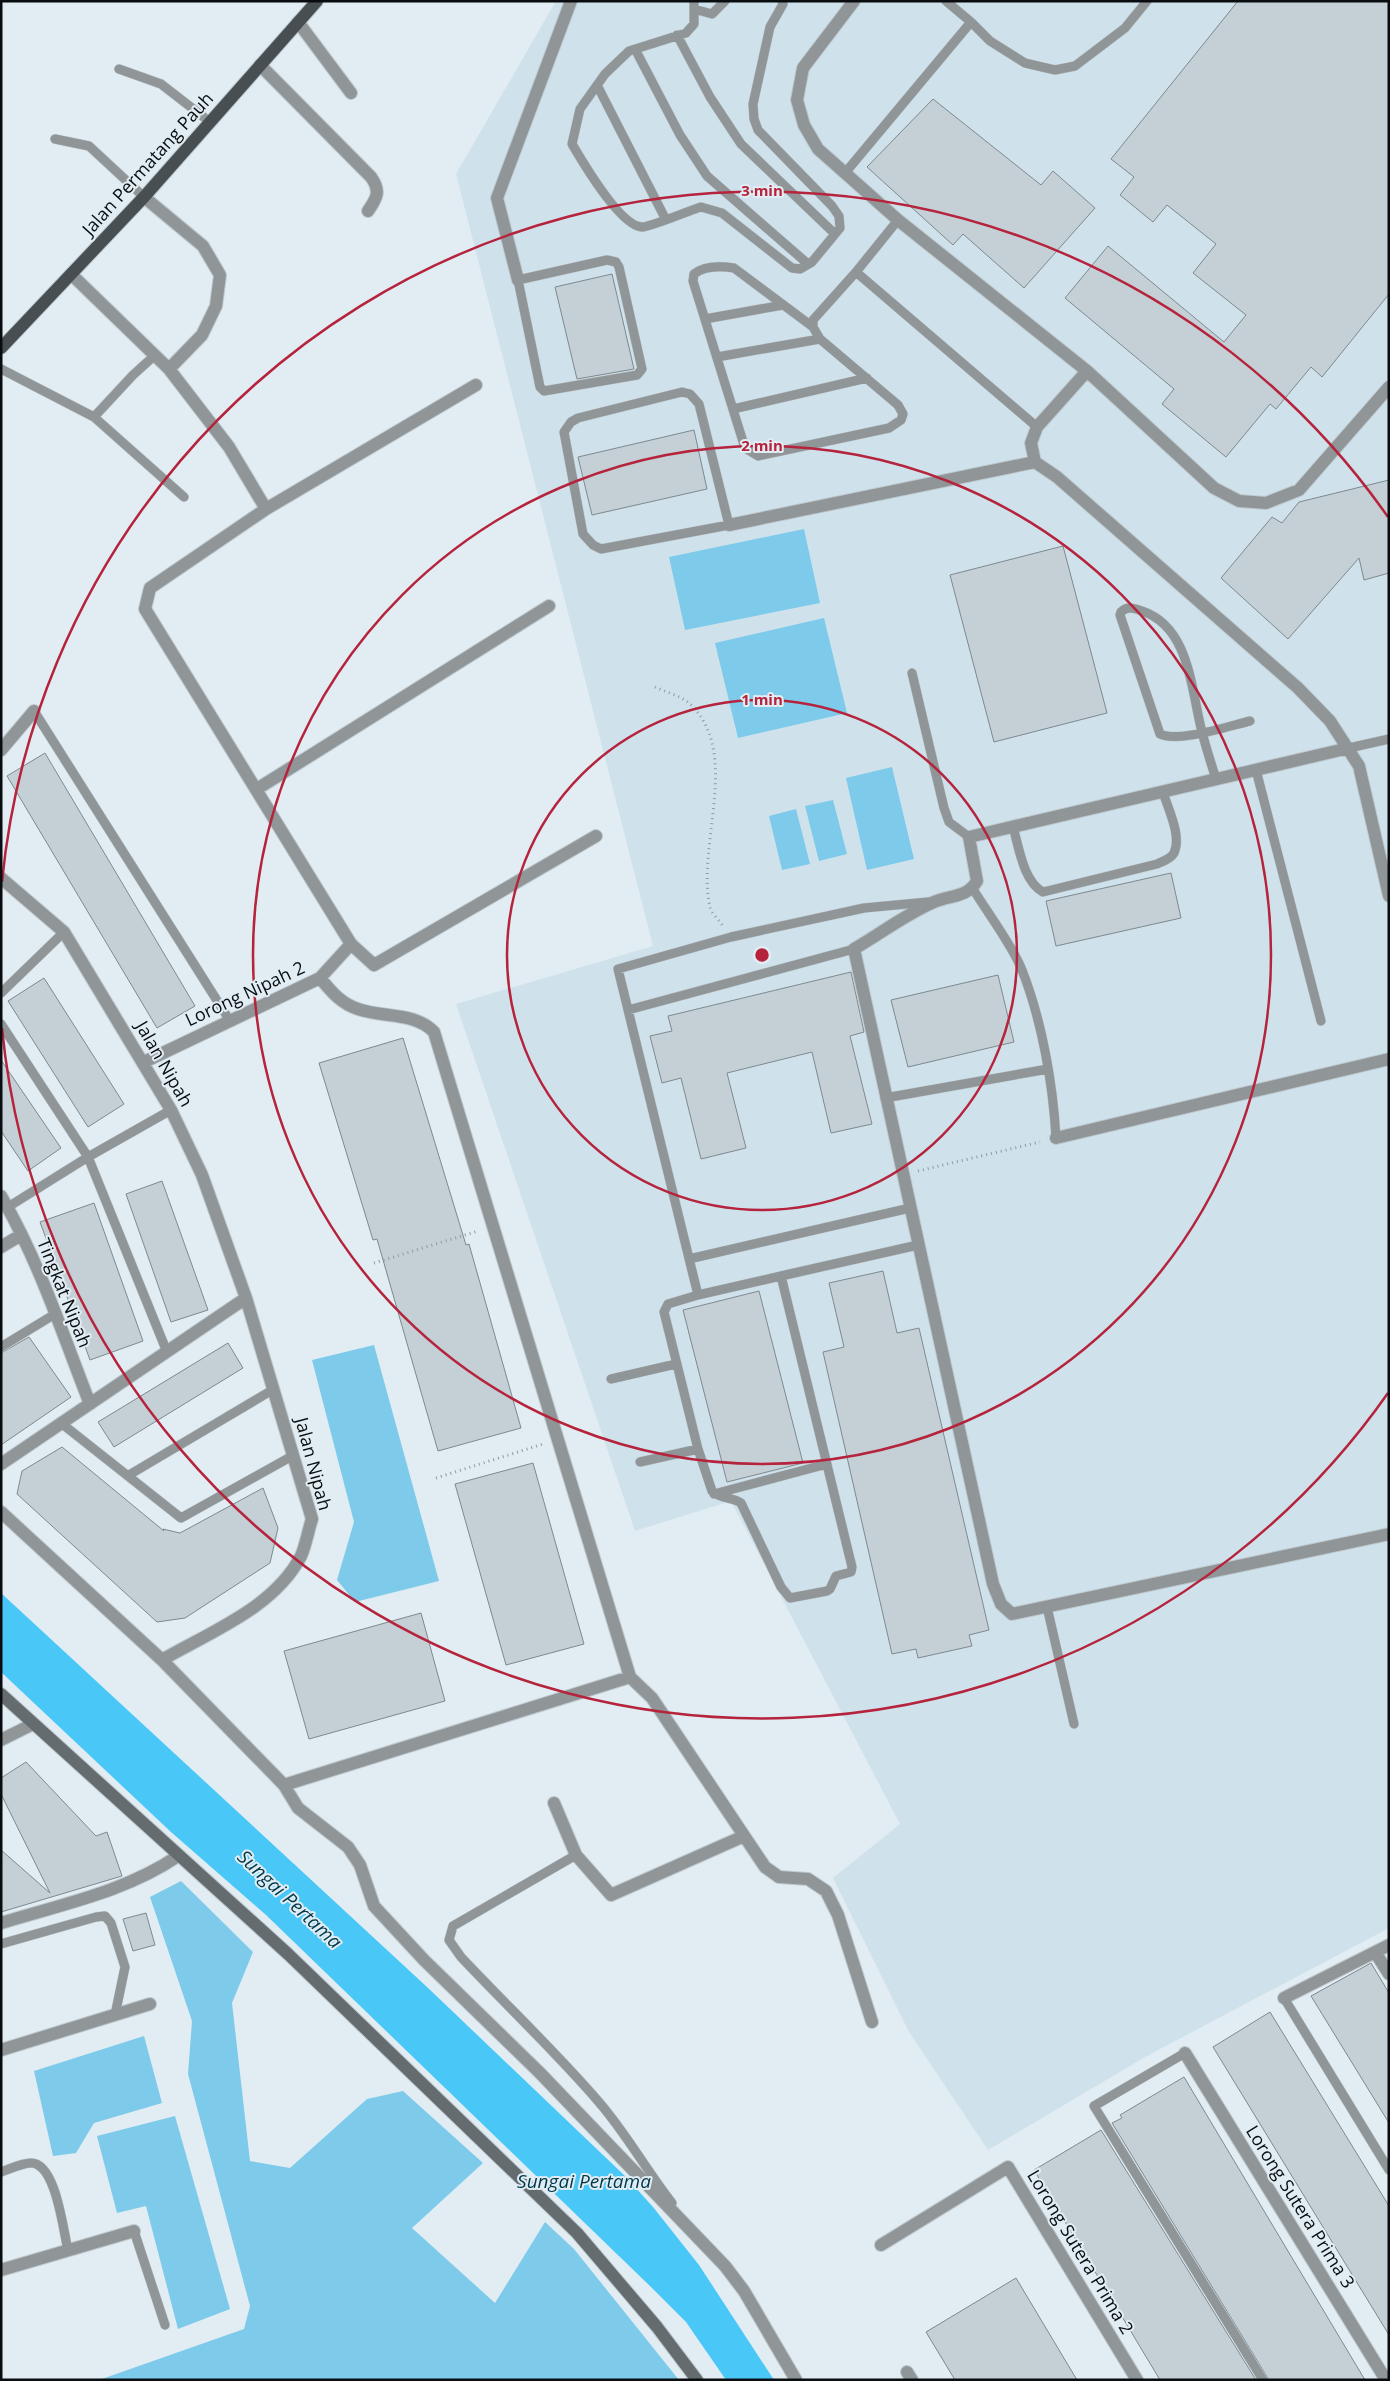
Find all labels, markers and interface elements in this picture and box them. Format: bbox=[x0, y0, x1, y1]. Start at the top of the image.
street label: Jalan Permatang Pauh bbox=[75, 87, 218, 242]
text: 3 min bbox=[741, 180, 783, 200]
text: 2 min bbox=[741, 435, 783, 455]
text: 1 min bbox=[741, 689, 783, 709]
centre of rings bbox=[753, 946, 771, 964]
street label: Lorong Nipah 2 bbox=[181, 955, 308, 1031]
street label: Jalan Nipah bbox=[130, 1015, 199, 1111]
street label: Tingkat Nipah bbox=[32, 1234, 98, 1351]
street label: Jalan Nipah bbox=[290, 1413, 338, 1513]
water label: Sungai Pertama bbox=[232, 1844, 348, 1954]
street label: Lorong Sutera Prima 3 bbox=[1241, 2121, 1361, 2292]
street label: Lorong Sutera Prima 2 bbox=[1022, 2165, 1139, 2338]
water label: Sungai Pertama bbox=[517, 2168, 651, 2194]

